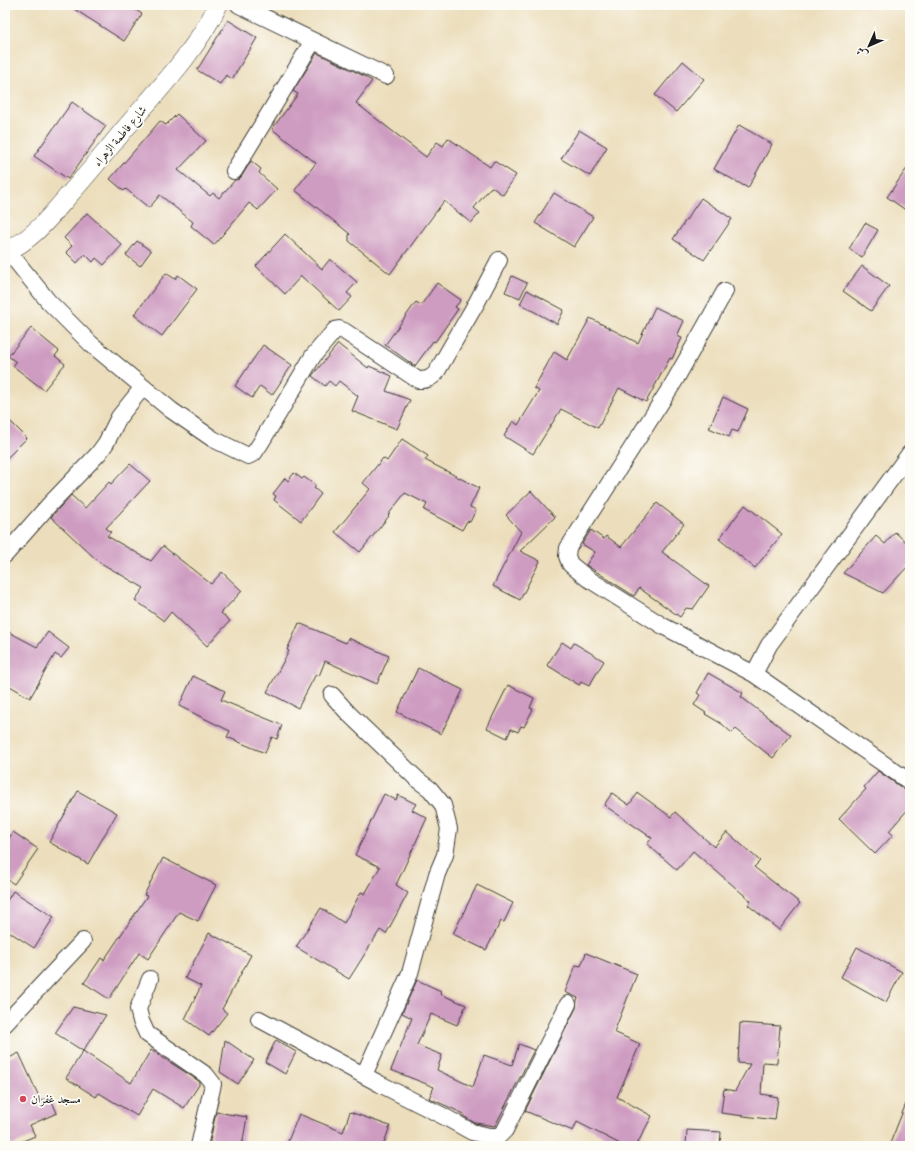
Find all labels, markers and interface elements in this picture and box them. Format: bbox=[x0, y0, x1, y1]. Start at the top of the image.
north arrow bbox=[849, 26, 889, 66]
text: ش bbox=[854, 44, 871, 61]
street label: شارع فاطمة الزهراء bbox=[91, 103, 153, 172]
place label: مسجد غفران bbox=[31, 1092, 81, 1107]
marker: مسجد غفران bbox=[18, 1094, 28, 1104]

